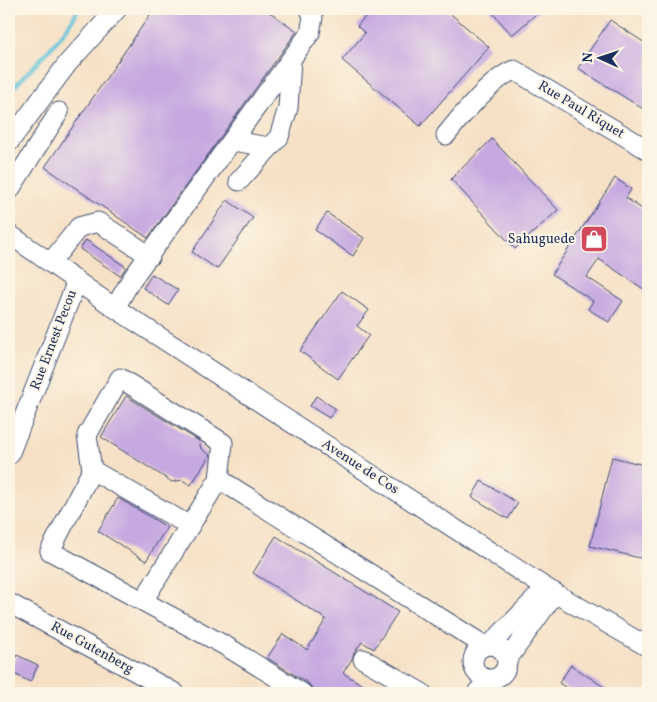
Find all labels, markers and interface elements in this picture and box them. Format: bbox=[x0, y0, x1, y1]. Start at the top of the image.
north arrow bbox=[574, 32, 624, 82]
text: N bbox=[579, 52, 598, 63]
street label: Rue Paul Riquet bbox=[534, 77, 628, 143]
shop icon: Sahuguede bbox=[579, 224, 609, 254]
place label: Sahuguede bbox=[508, 230, 575, 249]
street label: Rue Ernest Pecou bbox=[26, 287, 82, 393]
street label: Avenue de Cos bbox=[318, 435, 402, 499]
street label: Rue Gutenberg bbox=[47, 617, 137, 679]

